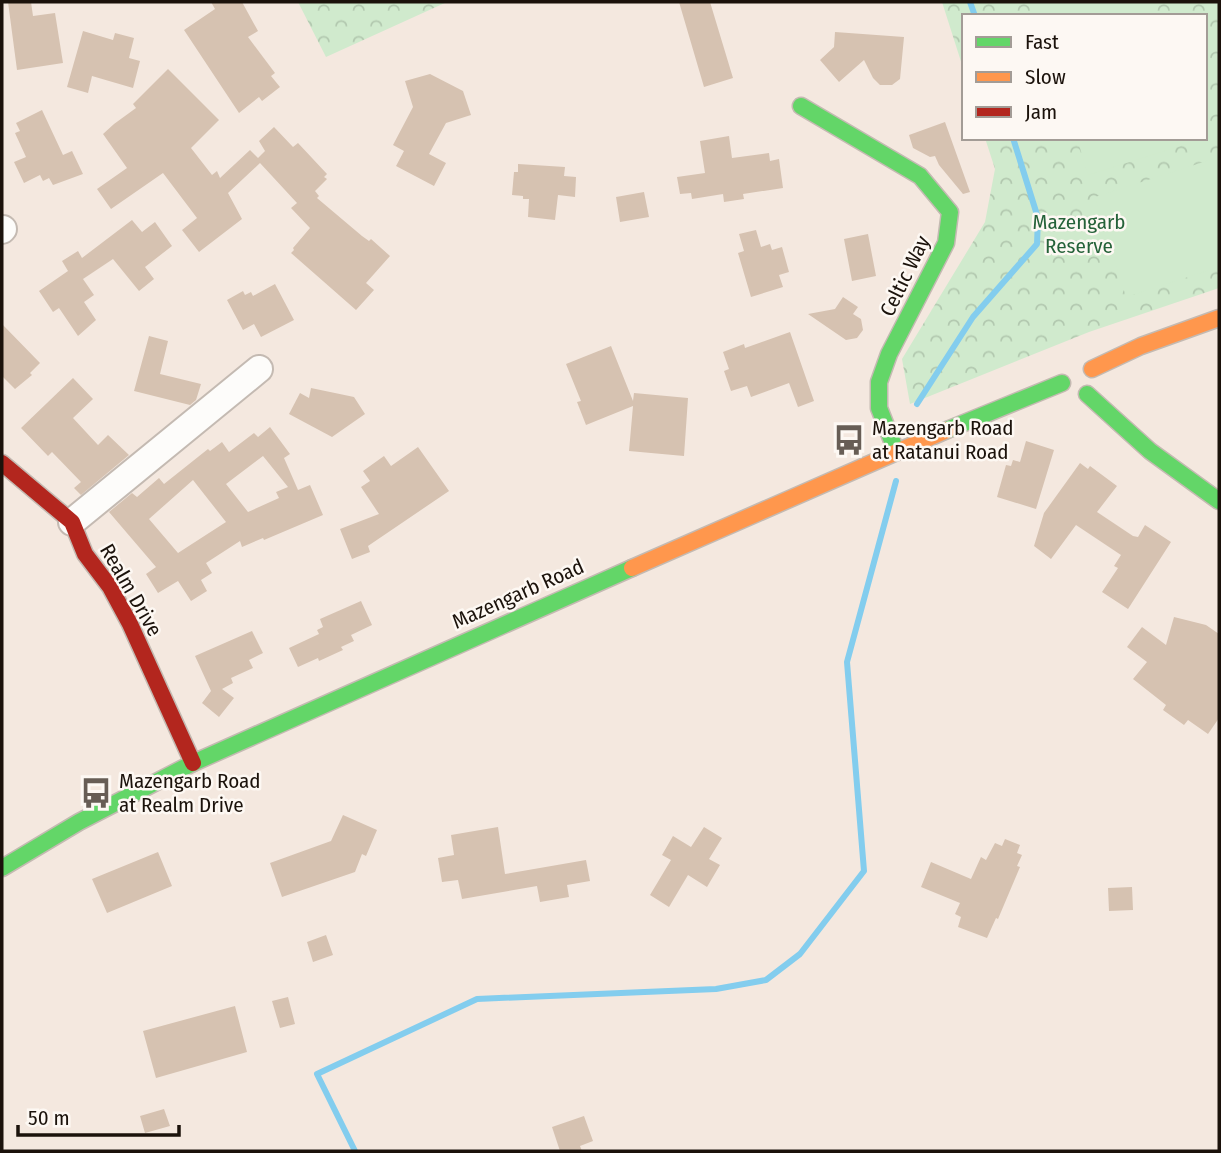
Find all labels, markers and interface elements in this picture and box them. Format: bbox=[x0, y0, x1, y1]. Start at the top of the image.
legend bbox=[962, 14, 1207, 140]
text: Fast bbox=[1025, 29, 1059, 55]
text: Slow bbox=[1025, 64, 1066, 90]
text: Jam bbox=[1025, 99, 1057, 125]
park label: Mazengarb Reserve bbox=[1032, 209, 1126, 259]
street label: Celtic Way bbox=[874, 231, 936, 321]
place label: Mazengarb Road at Ratanui Road bbox=[872, 415, 1014, 465]
bus stop icon: Mazengarb Road at Ratanui Road bbox=[832, 423, 866, 457]
street label: Realm Drive bbox=[94, 539, 168, 641]
street label: Mazengarb Road bbox=[448, 553, 588, 635]
place label: Mazengarb Road at Realm Drive bbox=[119, 768, 261, 818]
bus stop icon: Mazengarb Road at Realm Drive bbox=[79, 776, 113, 810]
scale bar bbox=[18, 1094, 178, 1138]
text: 50 m bbox=[28, 1105, 70, 1131]

